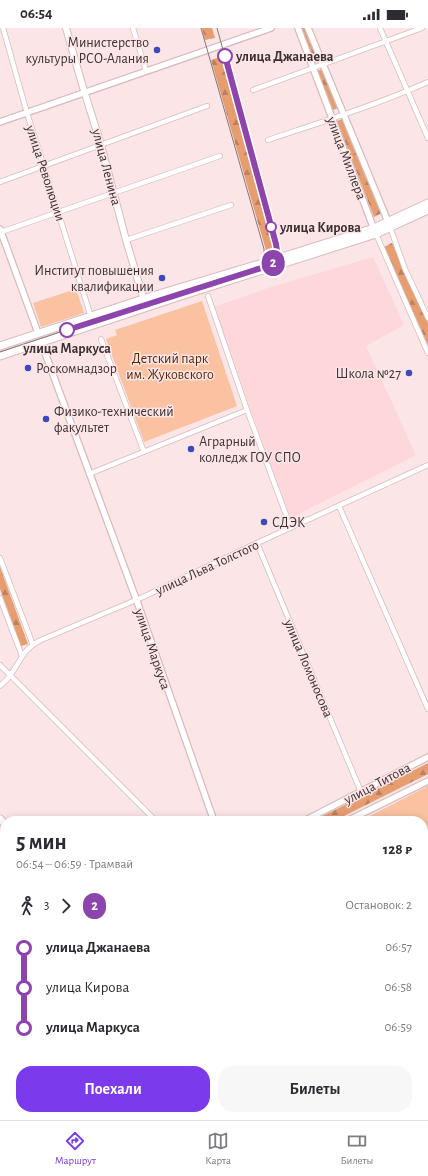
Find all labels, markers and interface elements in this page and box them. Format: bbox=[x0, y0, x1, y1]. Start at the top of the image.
text: 06:54 bbox=[20, 6, 53, 21]
place label: Министерство культуры РСО-Алания bbox=[26, 36, 149, 66]
marker: Министерство культуры РСО-Алания bbox=[152, 45, 162, 55]
marker: улица Джанаева bbox=[217, 48, 233, 64]
place label: улица Джанаева bbox=[235, 50, 334, 64]
street label: улица Миллера bbox=[324, 114, 368, 202]
street label: улица Революции bbox=[23, 123, 67, 223]
street label: улица Ленина bbox=[89, 127, 123, 208]
marker: улица Кирова bbox=[265, 221, 277, 233]
place label: улица Кирова bbox=[279, 221, 361, 235]
line badge: 2 bbox=[260, 250, 286, 276]
text: 2 bbox=[270, 256, 276, 270]
place label: Институт повышения квалификации bbox=[34, 264, 154, 294]
marker: Институт повышения квалификации bbox=[157, 273, 167, 283]
marker: улица Маркуса bbox=[59, 322, 75, 338]
place label: улица Маркуса bbox=[22, 342, 111, 356]
park label: Детский парк им. Жуковского bbox=[126, 352, 214, 382]
place label: Роскомнадзор bbox=[36, 362, 117, 376]
marker: Роскомнадзор bbox=[23, 363, 33, 373]
place label: Школа №27 bbox=[336, 367, 401, 381]
marker: Школа №27 bbox=[404, 368, 414, 378]
place label: Физико-технический факультет bbox=[54, 405, 174, 435]
marker: Физико-технический факультет bbox=[41, 414, 51, 424]
place label: Аграрный колледж ГОУ СПО bbox=[199, 435, 301, 465]
marker: Аграрный колледж ГОУ СПО bbox=[186, 444, 196, 454]
place label: СДЭК bbox=[272, 516, 305, 530]
marker: СДЭК bbox=[259, 517, 269, 527]
street label: улица Льва Толстого bbox=[153, 538, 261, 598]
street label: улица Маркуса bbox=[131, 606, 173, 692]
street label: улица Ломоносова bbox=[281, 616, 335, 720]
street label: улица Титова bbox=[341, 760, 414, 808]
text: 5 мин bbox=[16, 831, 67, 853]
text: 128 ₽ bbox=[383, 842, 412, 857]
text: 06:54 – 06:59 · Трамвай bbox=[16, 858, 133, 871]
icon: walk bbox=[16, 895, 38, 917]
icon: forward bbox=[55, 895, 77, 917]
text: 3 bbox=[44, 899, 49, 912]
text: 2 bbox=[91, 899, 98, 913]
text: Остановок: 2 bbox=[345, 899, 412, 912]
text: улица Джанаева bbox=[46, 940, 150, 955]
text: 06:57 bbox=[385, 941, 412, 954]
text: улица Кирова bbox=[46, 980, 129, 995]
text: 06:58 bbox=[384, 981, 412, 994]
text: улица Маркуса bbox=[46, 1020, 140, 1035]
text: 06:59 bbox=[385, 1021, 412, 1034]
button: Поехали bbox=[16, 1066, 210, 1112]
button: Билеты bbox=[218, 1066, 412, 1112]
tab: Маршрут bbox=[55, 1130, 96, 1167]
tab: Карта bbox=[205, 1130, 231, 1167]
tab: Билеты bbox=[340, 1130, 373, 1167]

